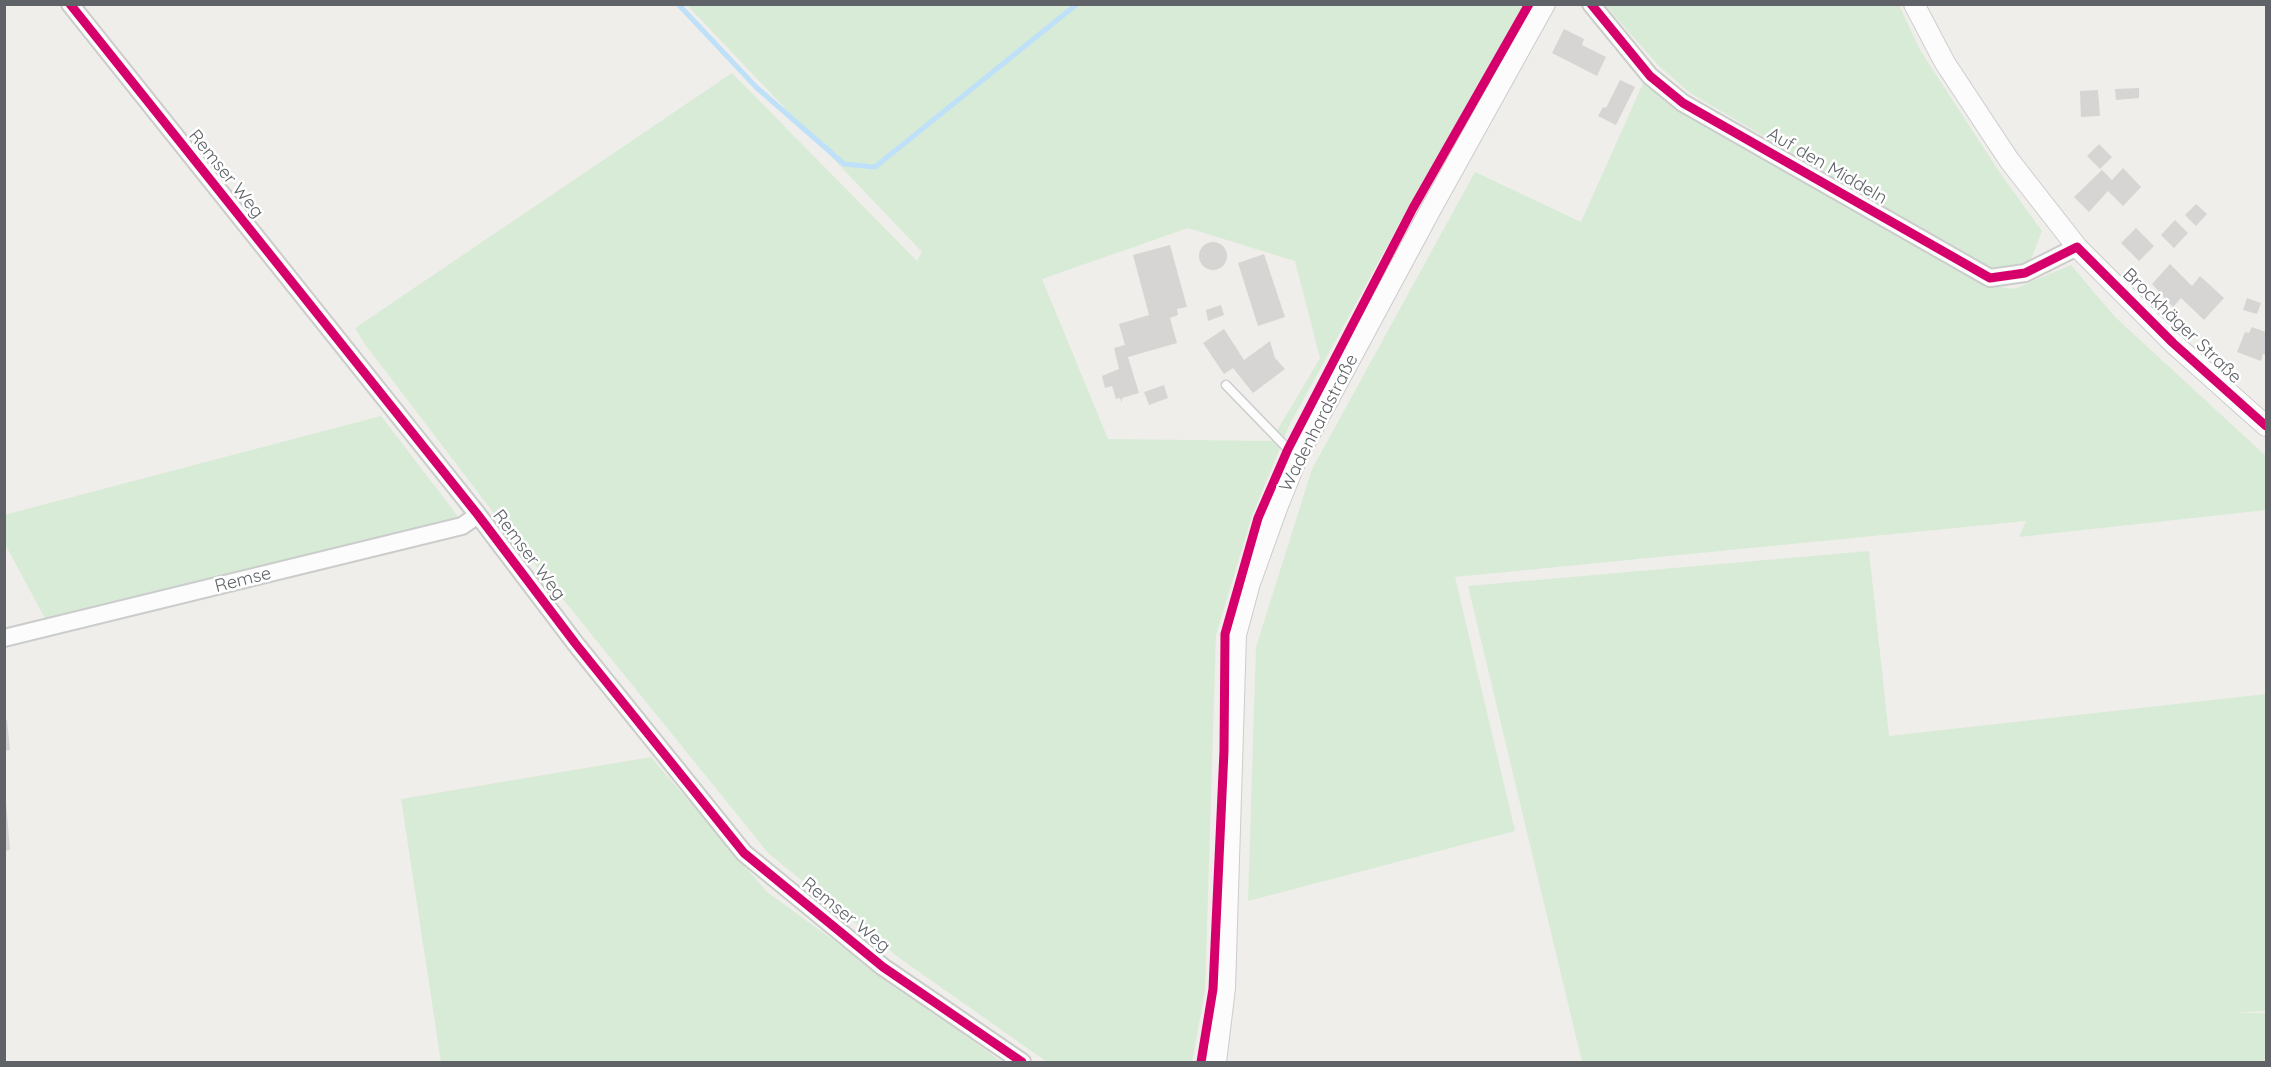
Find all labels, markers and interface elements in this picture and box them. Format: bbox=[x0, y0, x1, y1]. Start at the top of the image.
street label: Auf den Middeln bbox=[1763, 123, 1891, 209]
street label: Remser Weg bbox=[184, 125, 268, 223]
street label: Brockhäger Straße bbox=[2118, 264, 2246, 388]
street label: Wadenhardstraße bbox=[1275, 351, 1363, 495]
street label: Remser Weg bbox=[488, 506, 570, 604]
street label: Remse bbox=[213, 563, 273, 597]
street label: Remser Weg bbox=[797, 873, 895, 957]

